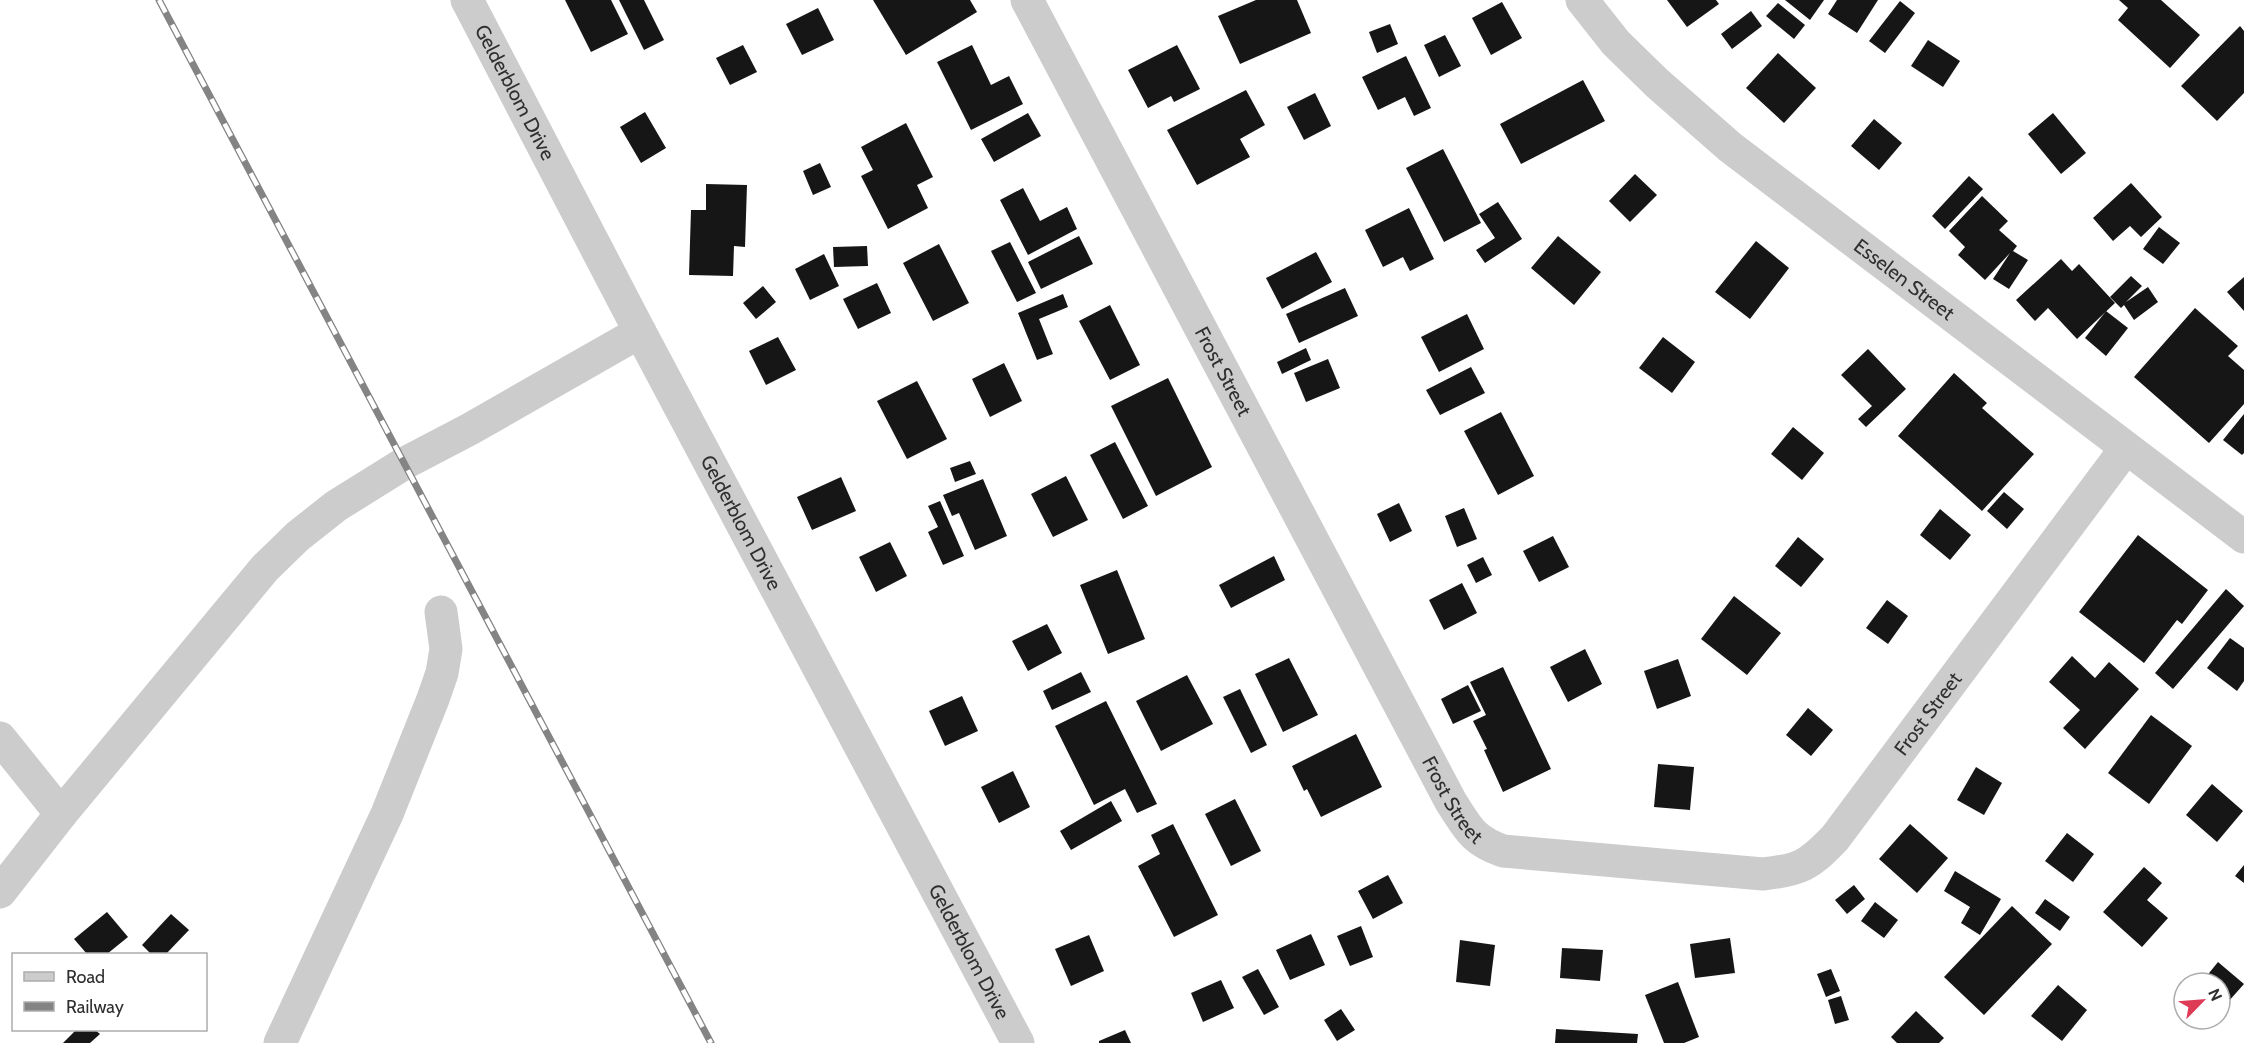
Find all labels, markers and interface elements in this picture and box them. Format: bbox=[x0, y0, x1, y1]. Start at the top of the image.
street label: Gelderblom Drive bbox=[470, 20, 560, 164]
street label: Esselen Street bbox=[1849, 233, 1959, 325]
street label: Frost Street bbox=[1190, 323, 1257, 420]
street label: Gelderblom Drive bbox=[696, 451, 787, 594]
street label: Frost Street bbox=[1889, 667, 1967, 760]
street label: Frost Street bbox=[1417, 752, 1488, 849]
street label: Gelderblom Drive bbox=[924, 880, 1015, 1023]
legend bbox=[12, 953, 207, 1031]
text: Road bbox=[66, 966, 105, 988]
north arrow bbox=[2172, 971, 2232, 1031]
text: N bbox=[2204, 986, 2226, 1004]
text: Railway bbox=[66, 996, 124, 1018]

